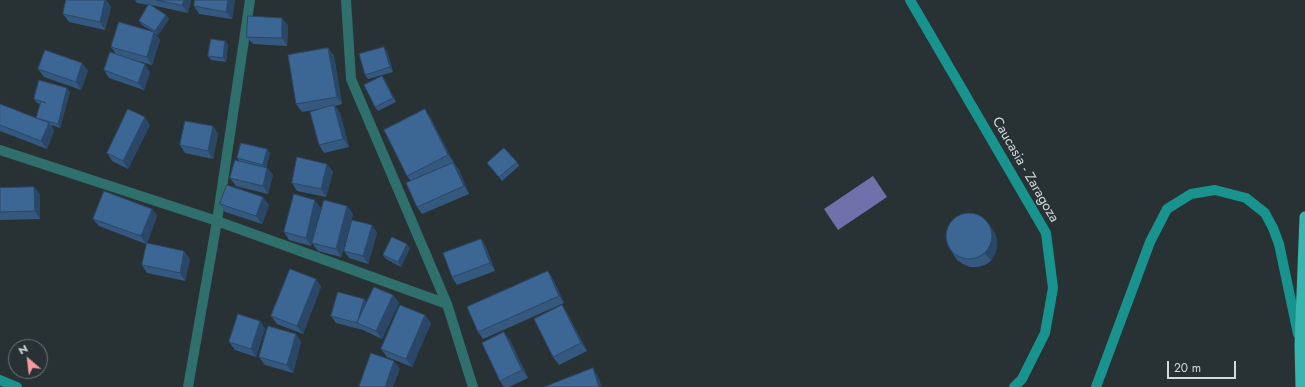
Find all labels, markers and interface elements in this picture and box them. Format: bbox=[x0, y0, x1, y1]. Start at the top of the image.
street label: Caucasia - Zaragoza bbox=[988, 114, 1062, 226]
north arrow bbox=[8, 339, 48, 379]
text: N bbox=[15, 340, 30, 358]
scale bar bbox=[1169, 353, 1238, 379]
text: 20 m bbox=[1174, 359, 1201, 377]

